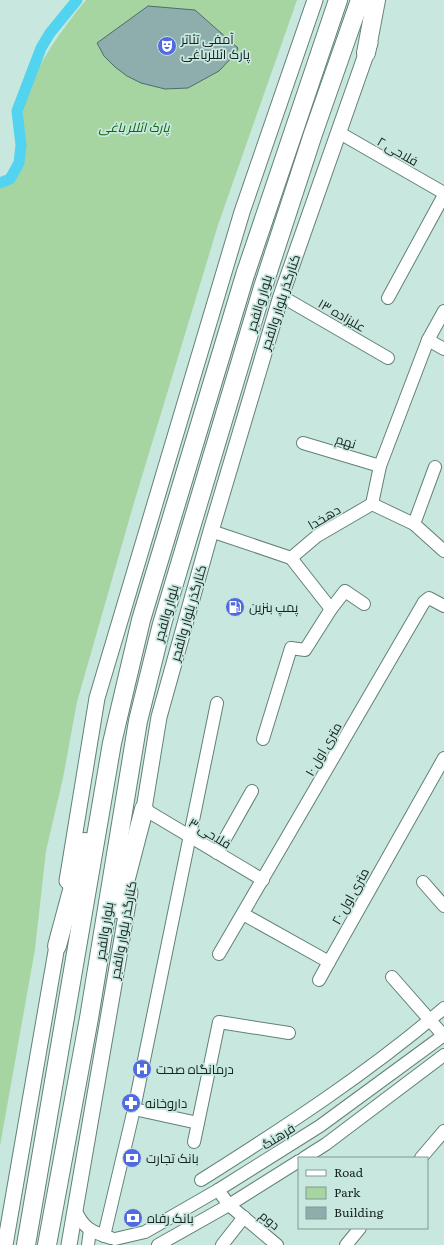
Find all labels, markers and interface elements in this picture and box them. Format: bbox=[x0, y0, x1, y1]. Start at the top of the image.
place label: آمفی تئاتر پارک ائللرباغی bbox=[180, 29, 250, 64]
theatre icon: آمفی تئاتر پارک ائللرباغی bbox=[156, 35, 178, 57]
park label: پارک ائللر باغی bbox=[98, 117, 171, 136]
street label: فلاحی ۲ bbox=[374, 131, 422, 170]
street label: کنارگذر بلوار والفجر bbox=[257, 252, 303, 352]
street label: بلوار والفجر bbox=[243, 273, 275, 333]
street label: ۱۳ علیزاده bbox=[315, 293, 370, 336]
street label: نهم bbox=[333, 428, 359, 454]
street label: دهخدا bbox=[304, 499, 344, 534]
street label: کنارگذر بلوار والفجر bbox=[164, 562, 210, 664]
street label: بلوار والفجر bbox=[148, 582, 183, 645]
fuel station icon: پمپ بنزین bbox=[224, 596, 246, 618]
place label: پمپ بنزین bbox=[249, 597, 299, 617]
street label: ۱۰ متری اول bbox=[299, 718, 346, 779]
street label: فلاحی ۳ bbox=[185, 812, 235, 853]
street label: ۲۰ متری اول bbox=[326, 864, 373, 928]
street label: کنارگذر بلوار والفجر bbox=[104, 879, 141, 982]
street label: بلوار والفجر bbox=[89, 900, 117, 962]
hospital icon: درمانگاه صحت bbox=[131, 1058, 153, 1080]
place label: درمانگاه صحت bbox=[156, 1059, 234, 1078]
pharmacy icon: داروخانه bbox=[120, 1092, 142, 1114]
place label: داروخانه bbox=[145, 1093, 187, 1112]
street label: فرهنگ bbox=[257, 1118, 298, 1153]
bank icon: بانک تجارت bbox=[121, 1147, 143, 1169]
place label: بانک تجارت bbox=[146, 1148, 199, 1167]
legend bbox=[298, 1157, 428, 1229]
text: Road bbox=[334, 1163, 364, 1181]
text: Park bbox=[334, 1183, 361, 1201]
text: Building bbox=[334, 1203, 384, 1221]
street label: دوم bbox=[255, 1205, 285, 1235]
bank icon: بانک رفاه bbox=[122, 1207, 144, 1229]
place label: بانک رفاه bbox=[147, 1208, 194, 1227]

